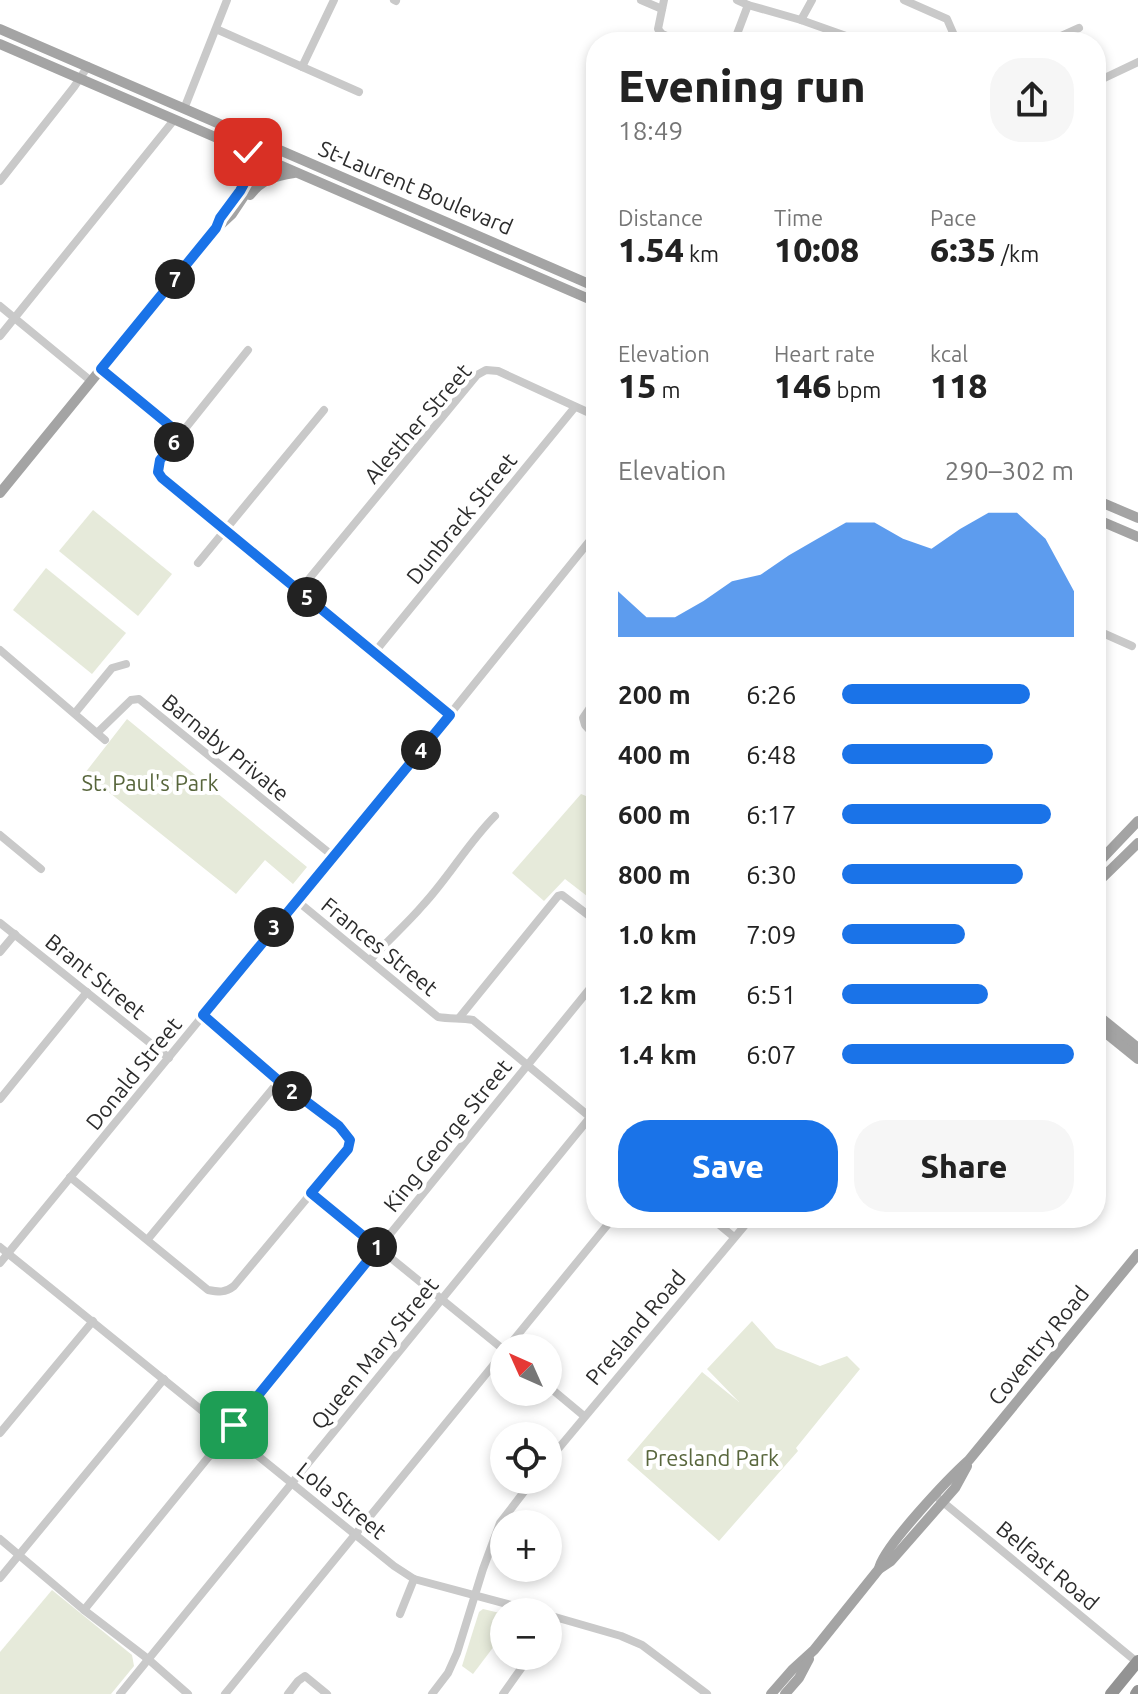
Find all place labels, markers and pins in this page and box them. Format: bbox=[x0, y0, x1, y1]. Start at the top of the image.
pin bbox=[214, 118, 282, 186]
pin: 7 bbox=[155, 259, 195, 299]
pin: 6 bbox=[154, 422, 194, 462]
pin: 5 bbox=[287, 577, 327, 617]
pin: 4 bbox=[401, 730, 441, 770]
pin: 3 bbox=[254, 907, 294, 947]
pin: 2 bbox=[272, 1071, 312, 1111]
pin: 1 bbox=[357, 1227, 397, 1267]
pin bbox=[200, 1391, 268, 1459]

